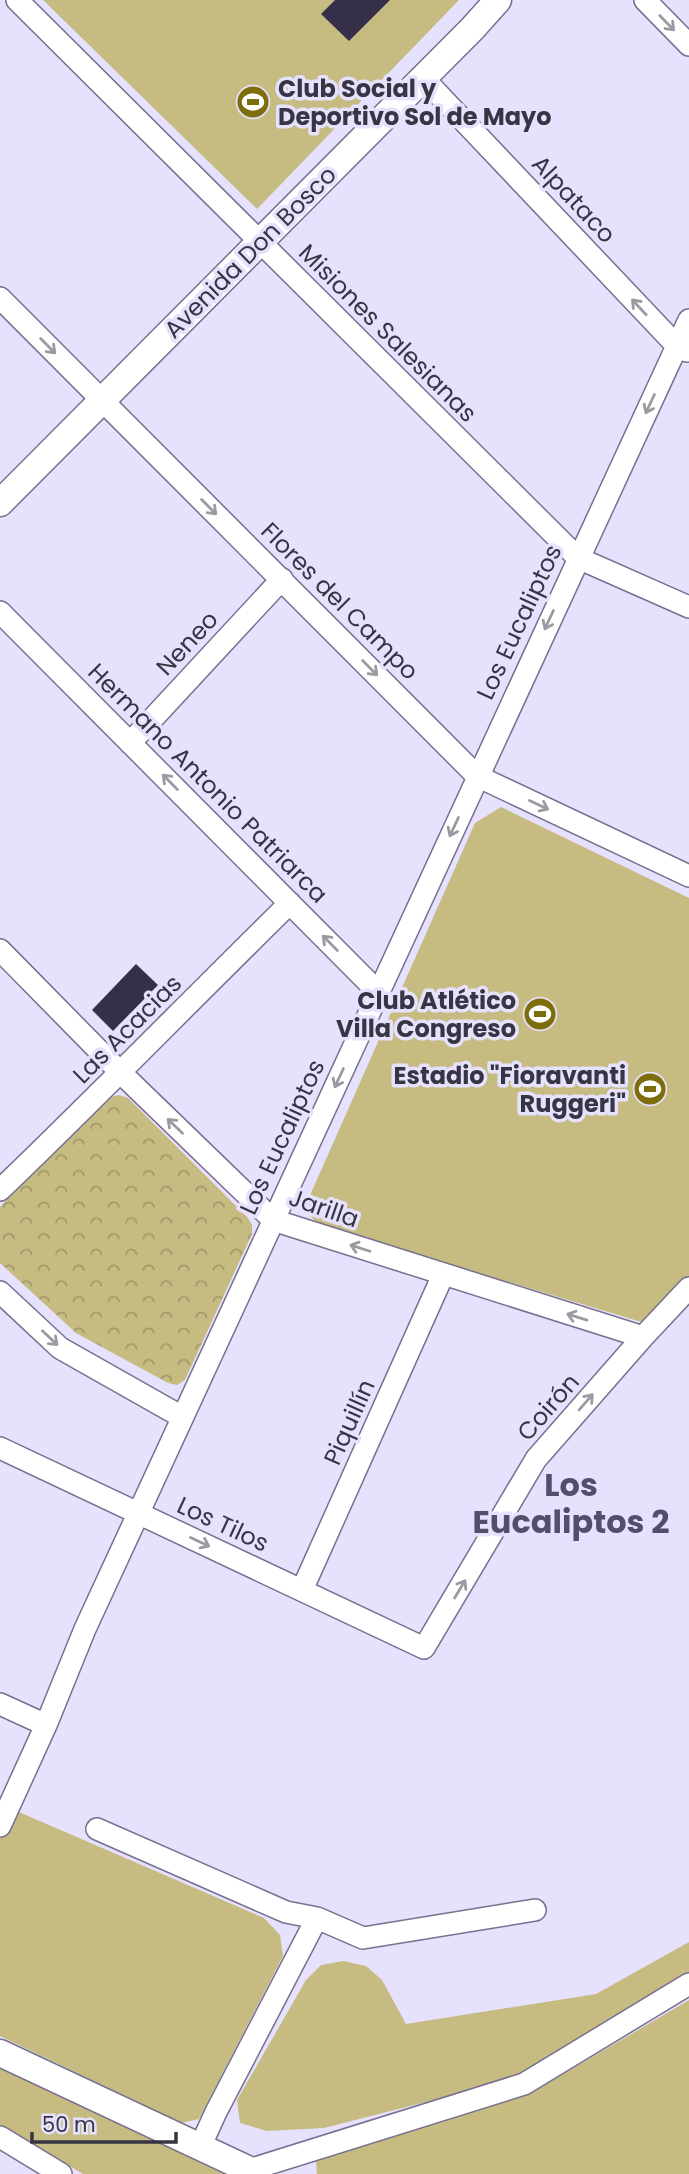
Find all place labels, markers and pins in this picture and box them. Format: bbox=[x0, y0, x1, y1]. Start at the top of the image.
place label: Club Social y Deportivo Sol de Mayo bbox=[278, 72, 551, 133]
sports icon: Club Social y Deportivo Sol de Mayo bbox=[234, 83, 272, 121]
place label: Club Atlético Villa Congreso bbox=[336, 984, 516, 1045]
sports icon: Club Atlético Villa Congreso bbox=[521, 995, 559, 1033]
place label: Estadio "Fioravanti Ruggeri" bbox=[394, 1059, 626, 1120]
sports icon: Estadio "Fioravanti Ruggeri" bbox=[631, 1070, 669, 1108]

